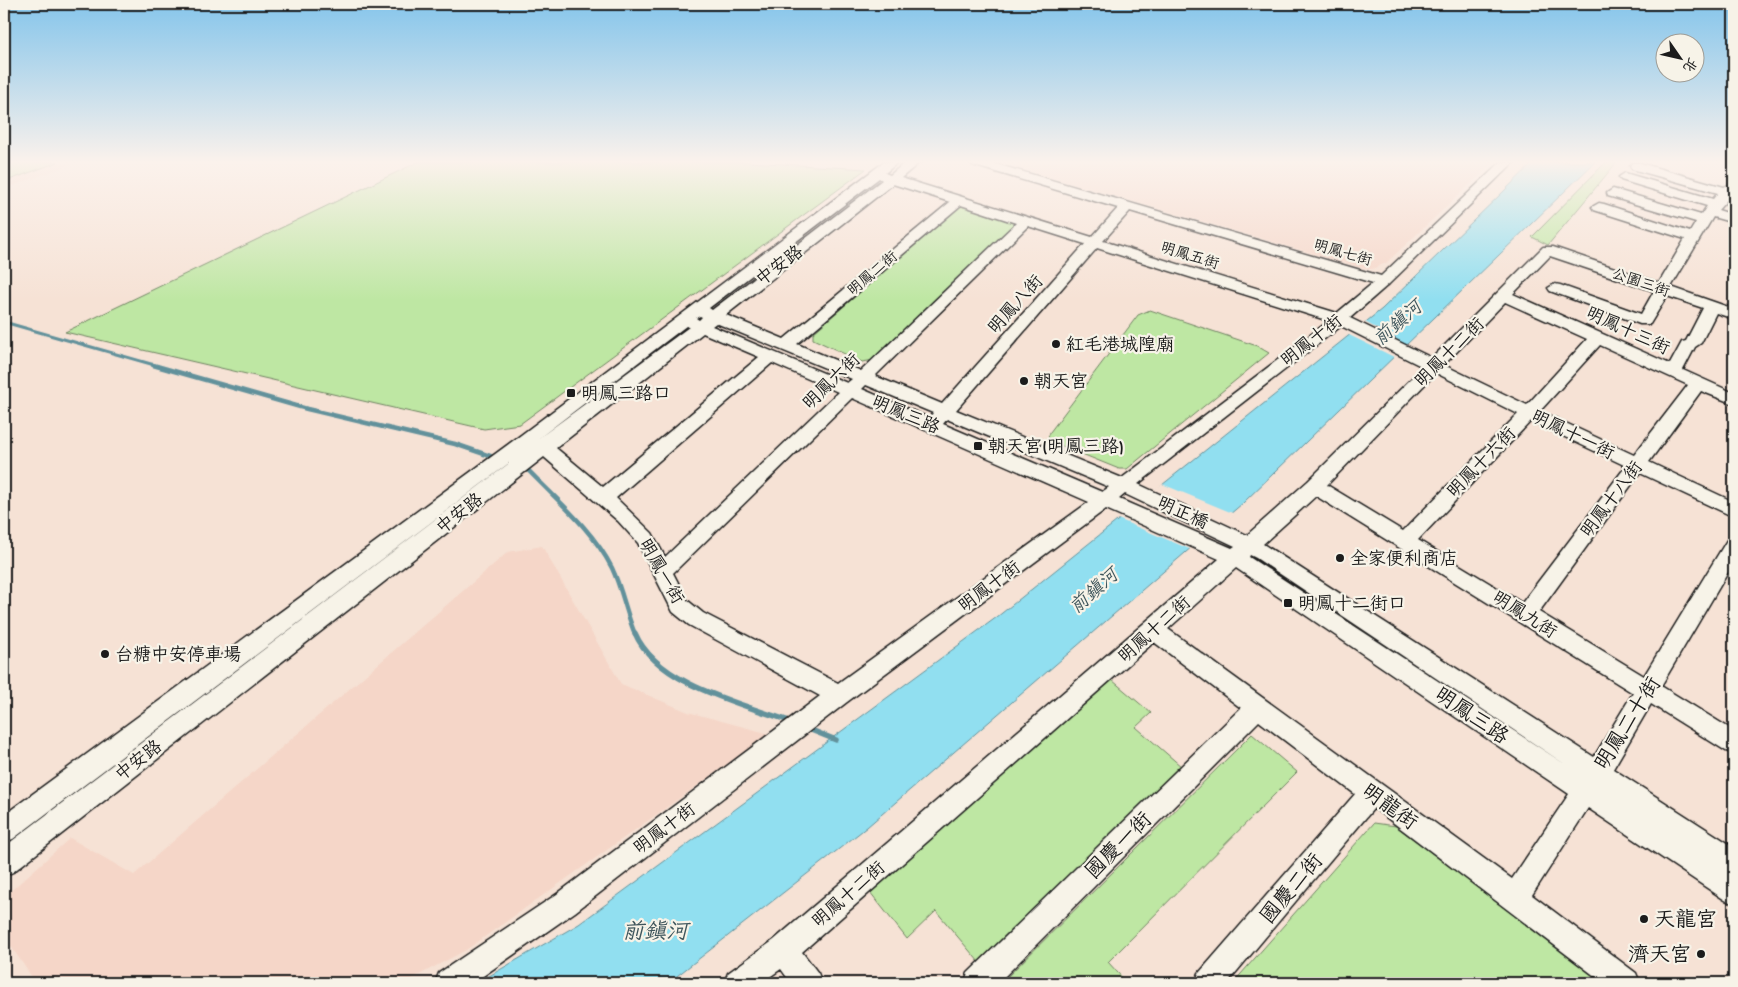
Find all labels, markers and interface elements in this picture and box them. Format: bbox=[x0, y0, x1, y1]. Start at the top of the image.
north arrow bbox=[1656, 32, 1706, 82]
text: 北 bbox=[1678, 53, 1700, 74]
street label: 明鳳七街 bbox=[1311, 237, 1374, 271]
street label: 明鳳五街 bbox=[1158, 240, 1221, 274]
street label: 中安路 bbox=[752, 242, 808, 292]
street label: 明鳳二街 bbox=[845, 248, 902, 301]
street label: 公園三街 bbox=[1609, 266, 1672, 302]
street label: 明鳳八街 bbox=[984, 271, 1049, 339]
water label: 前鎮河 bbox=[1370, 295, 1431, 352]
street label: 明鳳十三街 bbox=[1582, 303, 1673, 361]
street label: 明鳳十街 bbox=[1277, 311, 1347, 372]
street label: 明鳳十二街 bbox=[1411, 314, 1490, 393]
place label: 紅毛港城隍廟 bbox=[1066, 335, 1174, 357]
marker: 紅毛港城隍廟 bbox=[1050, 338, 1062, 350]
street label: 明鳳六街 bbox=[799, 350, 866, 415]
place label: 朝天宮 bbox=[1034, 372, 1088, 394]
marker: 朝天宮 bbox=[1018, 375, 1030, 387]
place label: 明鳳三路口 bbox=[581, 384, 671, 406]
marker: 明鳳三路口 bbox=[565, 387, 577, 399]
street label: 明鳳三路 bbox=[868, 392, 943, 440]
street label: 明鳳十一街 bbox=[1527, 406, 1617, 465]
street label: 明鳳十六街 bbox=[1443, 423, 1522, 503]
place label: 朝天宮(明鳳三路) bbox=[988, 437, 1124, 459]
marker: 朝天宮(明鳳三路) bbox=[972, 440, 984, 452]
street label: 明鳳十八街 bbox=[1577, 458, 1648, 543]
street label: 中安路 bbox=[432, 489, 488, 540]
street label: 明正橋 bbox=[1153, 493, 1211, 535]
street label: 明鳳一街 bbox=[633, 535, 688, 609]
place label: 全家便利商店 bbox=[1350, 549, 1458, 571]
marker: 全家便利商店 bbox=[1334, 552, 1346, 564]
street label: 明鳳十街 bbox=[955, 557, 1026, 618]
water label: 前鎮河 bbox=[1066, 563, 1127, 620]
street label: 明鳳九街 bbox=[1488, 587, 1560, 644]
street label: 明鳳十二街 bbox=[1115, 592, 1196, 669]
place label: 明鳳十二街口 bbox=[1298, 594, 1406, 616]
marker: 明鳳十二街口 bbox=[1282, 597, 1294, 609]
place label: 台糖中安停車場 bbox=[115, 645, 241, 667]
marker: 台糖中安停車場 bbox=[99, 648, 111, 660]
street label: 明鳳二十街 bbox=[1591, 673, 1668, 776]
street label: 明鳳三路 bbox=[1428, 682, 1513, 752]
street label: 中安路 bbox=[111, 736, 167, 787]
street label: 明龍街 bbox=[1355, 779, 1422, 837]
street label: 明鳳十街 bbox=[630, 799, 701, 860]
street label: 國慶一街 bbox=[1081, 808, 1159, 886]
street label: 國慶二街 bbox=[1256, 849, 1330, 930]
street label: 明鳳十二街 bbox=[808, 858, 890, 933]
place label: 天龍宮 bbox=[1654, 908, 1717, 935]
marker: 天龍宮 bbox=[1638, 913, 1650, 925]
water label: 前鎮河 bbox=[622, 919, 691, 947]
place label: 濟天宮 bbox=[1628, 943, 1691, 970]
marker: 濟天宮 bbox=[1695, 948, 1707, 960]

